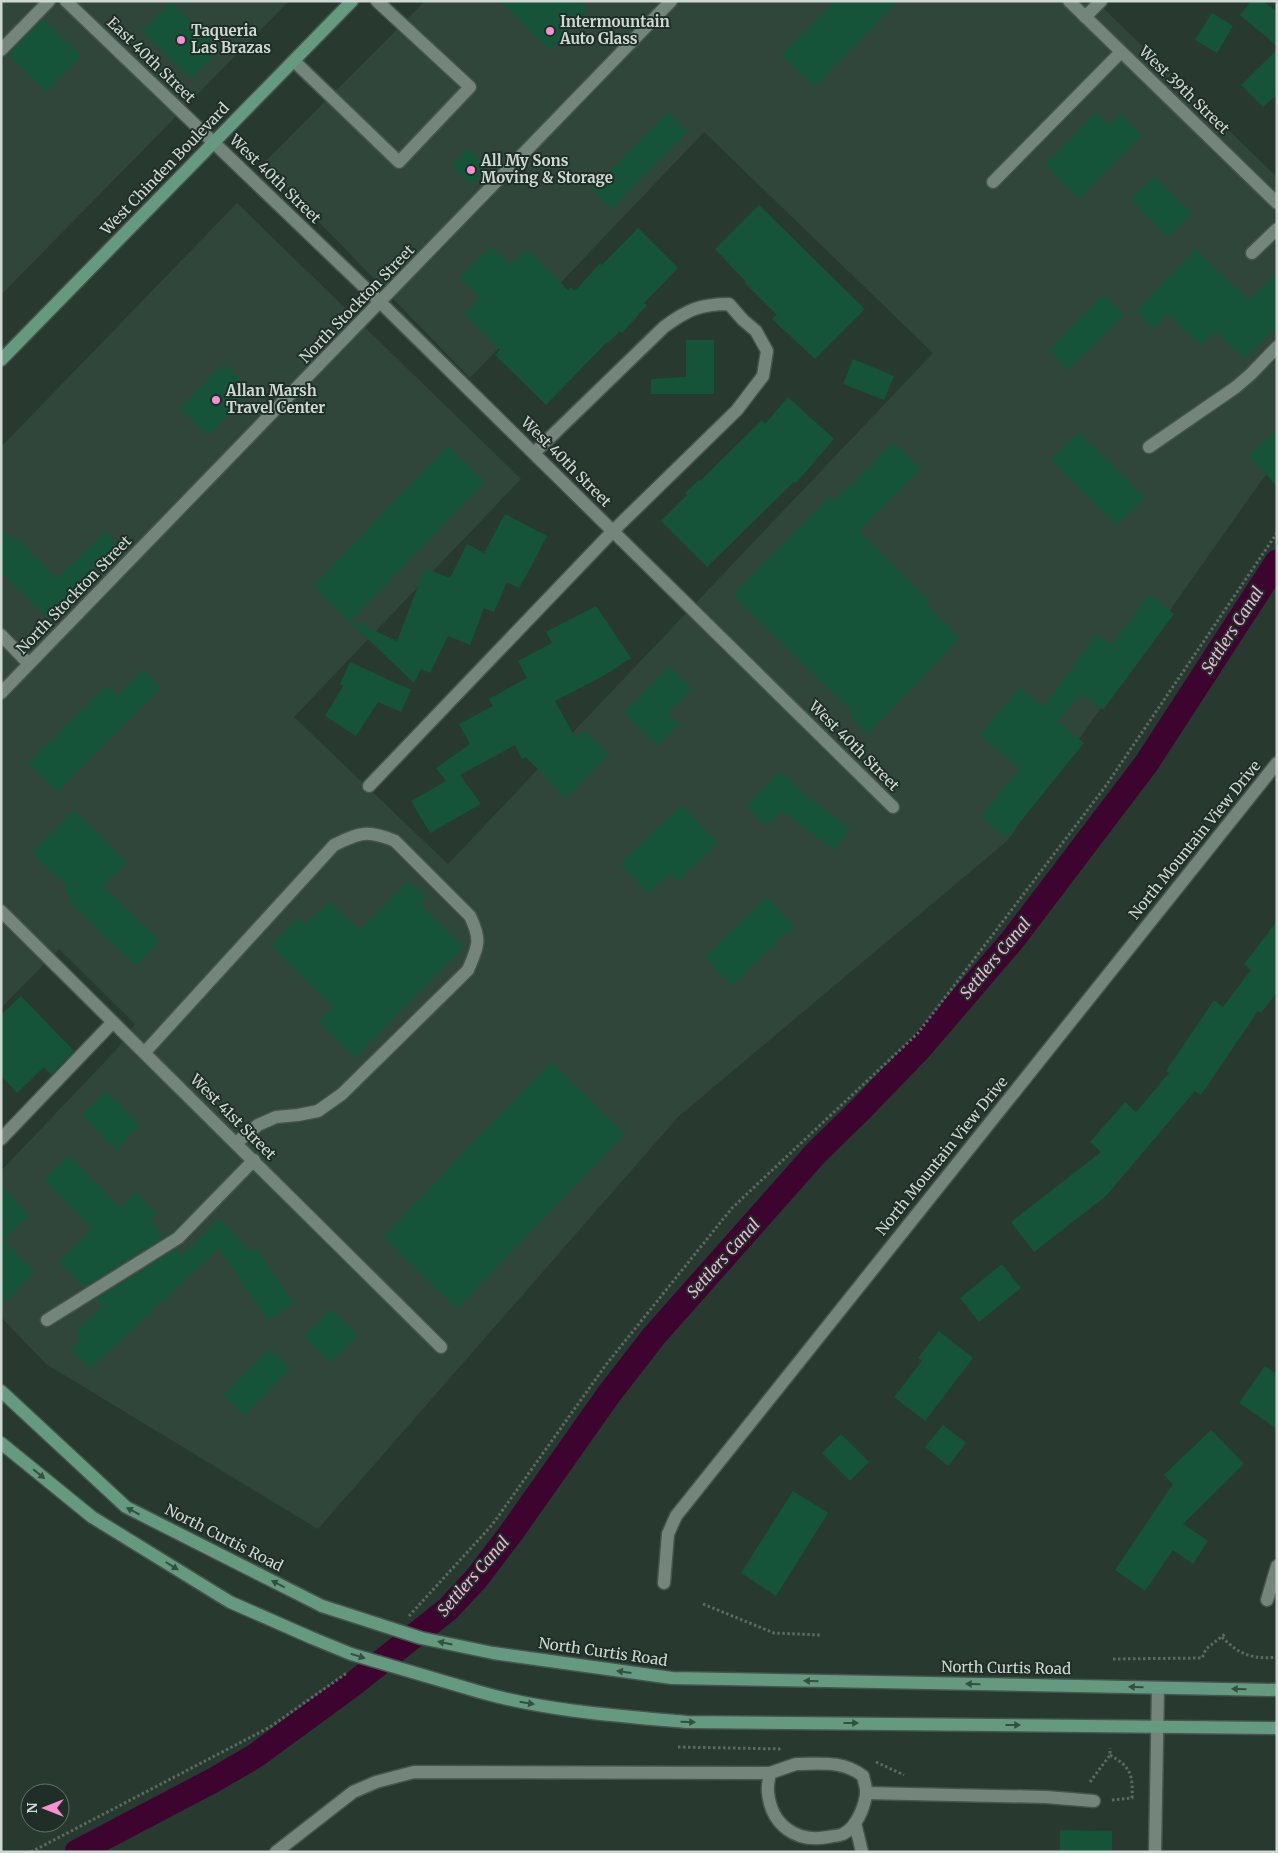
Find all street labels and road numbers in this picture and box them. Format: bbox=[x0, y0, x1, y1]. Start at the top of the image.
street label: East 40th Street bbox=[103, 13, 200, 107]
street label: West 39th Street bbox=[1134, 41, 1234, 138]
street label: West Chinden Boulevard bbox=[96, 98, 233, 240]
street label: West 40th Street bbox=[225, 129, 325, 227]
street label: North Stockton Street bbox=[295, 240, 418, 367]
street label: West 40th Street bbox=[517, 412, 616, 511]
street label: North Stockton Street bbox=[12, 531, 135, 658]
street label: West 40th Street bbox=[805, 696, 904, 795]
street label: North Mountain View Drive bbox=[1125, 756, 1265, 923]
street label: West 41st Street bbox=[186, 1069, 280, 1164]
street label: North Mountain View Drive bbox=[872, 1072, 1012, 1239]
street label: North Curtis Road bbox=[162, 1500, 286, 1576]
street label: North Curtis Road bbox=[537, 1633, 669, 1670]
street label: North Curtis Road bbox=[941, 1657, 1071, 1678]

